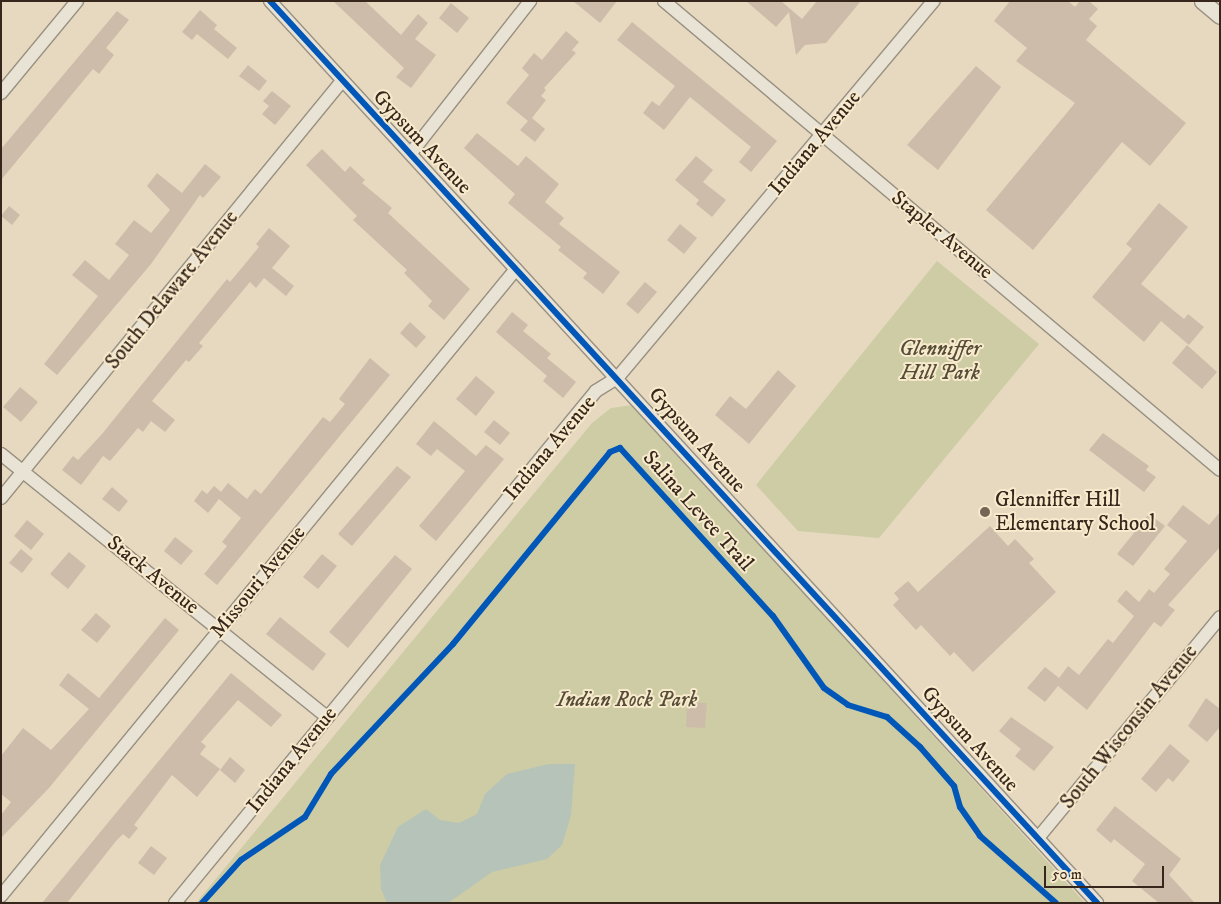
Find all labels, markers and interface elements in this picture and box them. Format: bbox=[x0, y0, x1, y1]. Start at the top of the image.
street label: Gypsum Avenue bbox=[367, 85, 477, 199]
street label: Indiana Avenue bbox=[764, 85, 866, 201]
street label: Stapler Avenue bbox=[886, 185, 998, 285]
street label: South Delaware Avenue bbox=[100, 206, 244, 374]
park label: Glenniffer Hill Park bbox=[899, 336, 981, 386]
street label: Gypsum Avenue bbox=[643, 382, 751, 498]
street label: Indiana Avenue bbox=[499, 390, 601, 506]
street label: Salina Levee Trail bbox=[637, 446, 759, 576]
place label: Glenniffer Hill Elementary School bbox=[995, 487, 1156, 537]
marker: Glenniffer Hill Elementary School bbox=[979, 506, 991, 518]
street label: Missouri Avenue bbox=[205, 521, 311, 643]
street label: Stack Avenue bbox=[102, 530, 204, 620]
street label: South Wisconsin Avenue bbox=[1055, 640, 1203, 814]
street label: Gypsum Avenue bbox=[916, 681, 1024, 797]
park label: Indian Rock Park bbox=[557, 687, 697, 713]
street label: Indiana Avenue bbox=[242, 702, 342, 818]
scale bar bbox=[1046, 856, 1166, 888]
text: 50 m bbox=[1052, 865, 1082, 884]

